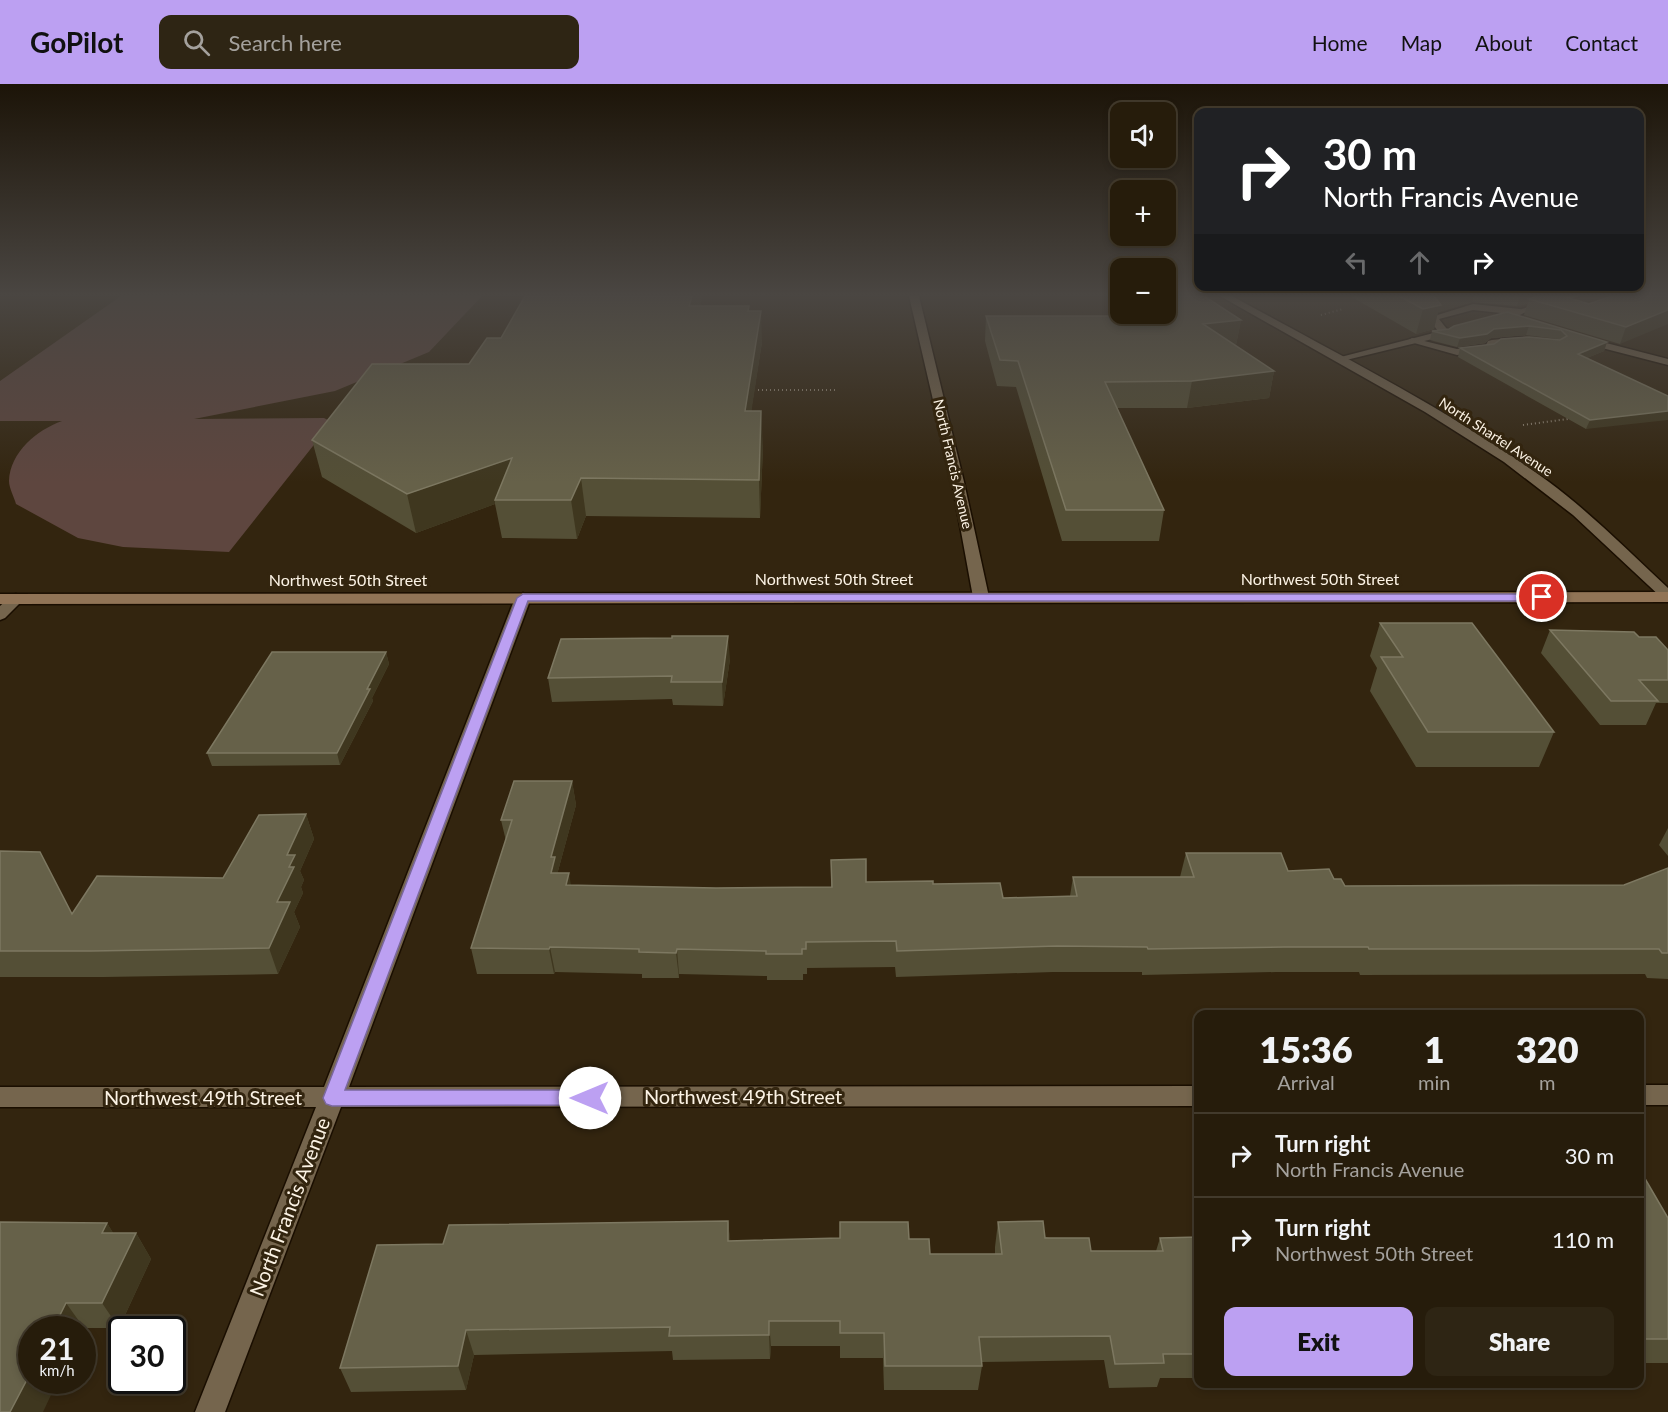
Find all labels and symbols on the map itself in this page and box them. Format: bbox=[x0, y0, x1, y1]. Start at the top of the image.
street label: North Shartel Avenue bbox=[1436, 393, 1556, 480]
street label: North Francis Avenue bbox=[930, 397, 977, 530]
street label: Northwest 50th Street bbox=[755, 569, 914, 588]
street label: Northwest 50th Street bbox=[1241, 569, 1400, 588]
street label: Northwest 50th Street bbox=[269, 570, 428, 589]
pin bbox=[1516, 571, 1567, 622]
position arrow bbox=[558, 1066, 622, 1130]
street label: Northwest 49th Street bbox=[644, 1084, 842, 1108]
street label: Northwest 49th Street bbox=[104, 1085, 302, 1109]
street label: North Francis Avenue bbox=[244, 1114, 334, 1299]
speed limit sign: 30 bbox=[108, 1316, 186, 1394]

